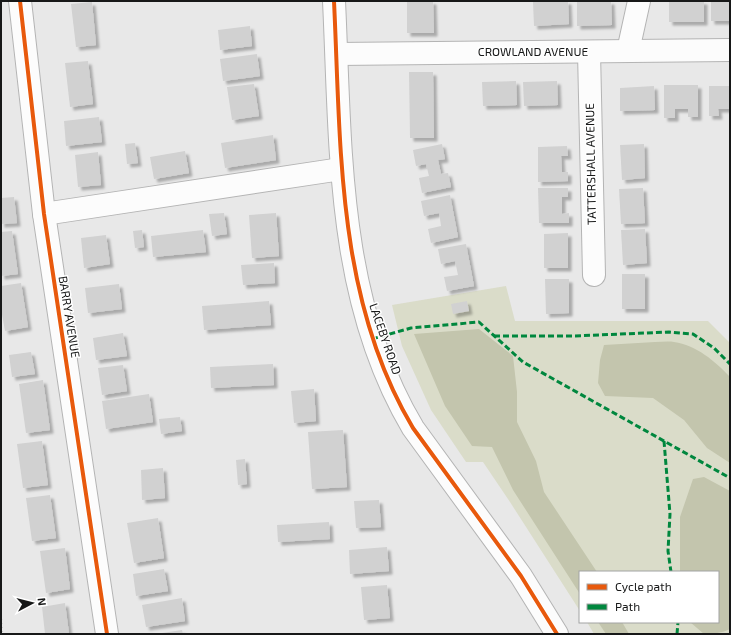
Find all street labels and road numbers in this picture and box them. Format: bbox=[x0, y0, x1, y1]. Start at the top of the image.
street label: CROWLAND AVENUE bbox=[478, 44, 588, 58]
street label: TATTERSHALL AVENUE bbox=[582, 103, 598, 225]
street label: BARRY AVENUE bbox=[57, 275, 83, 359]
street label: LACEBY ROAD bbox=[367, 301, 405, 376]

